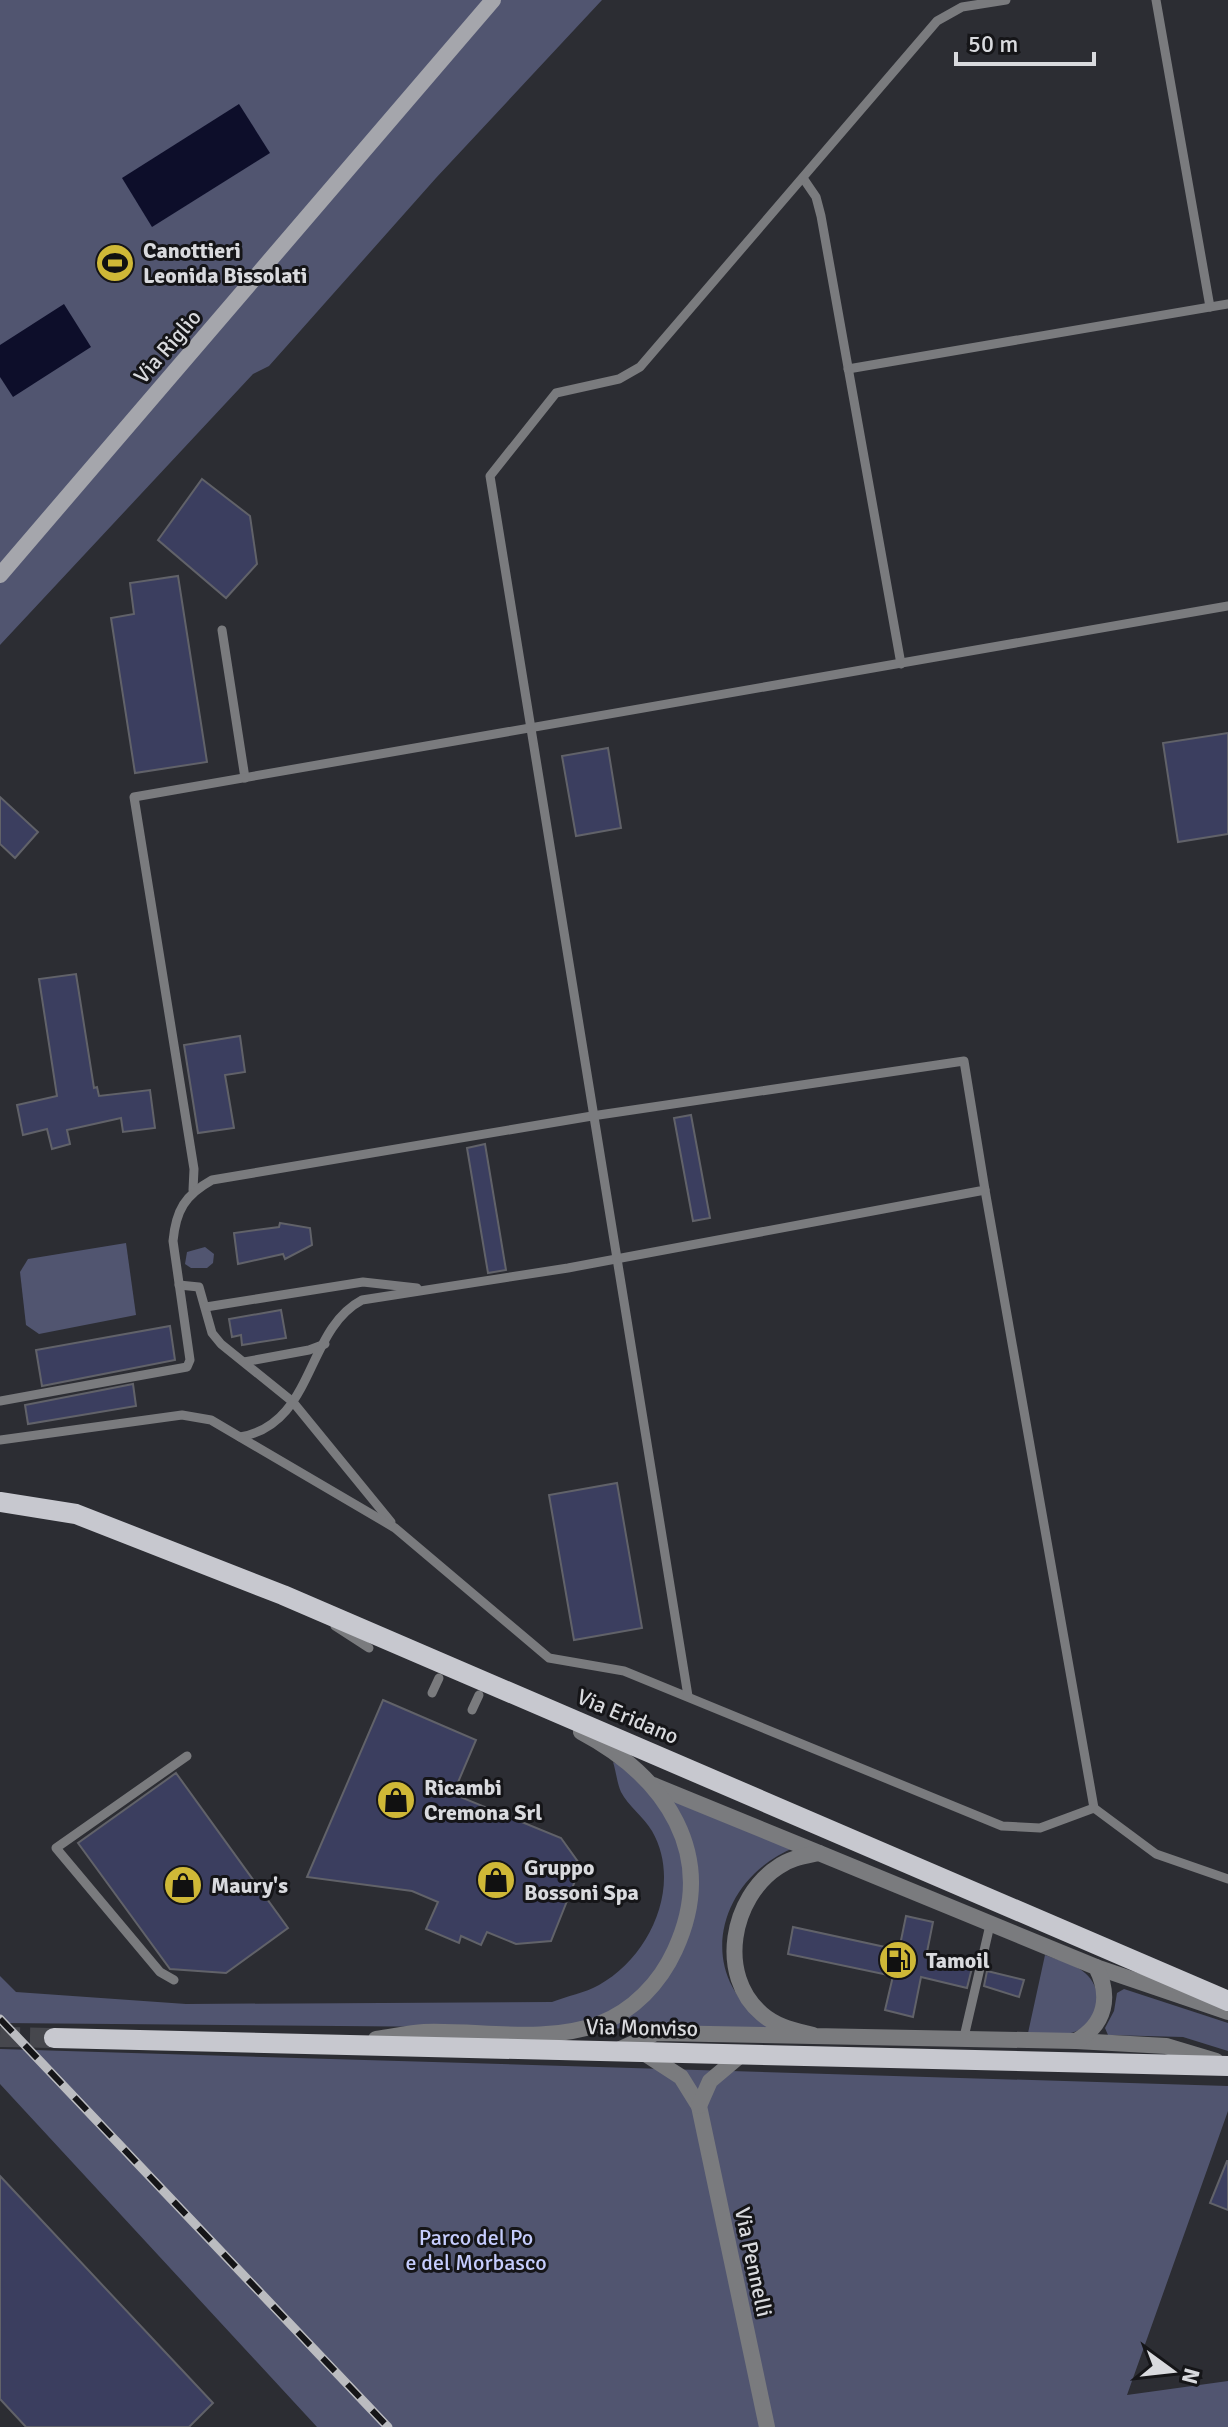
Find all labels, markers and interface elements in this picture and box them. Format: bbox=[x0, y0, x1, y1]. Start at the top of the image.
scale bar bbox=[956, 16, 1094, 66]
text: 50 m bbox=[968, 29, 1018, 59]
place label: Canottieri Leonida Bissolati bbox=[143, 237, 307, 289]
sports icon: Canottieri Leonida Bissolati bbox=[94, 242, 136, 284]
street label: Via Riglio bbox=[128, 304, 207, 389]
street label: Via Eridano bbox=[573, 1683, 683, 1750]
place label: Ricambi Cremona Srl bbox=[424, 1774, 542, 1826]
shop icon: Ricambi Cremona Srl bbox=[375, 1779, 417, 1821]
place label: Gruppo Bossoni Spa bbox=[524, 1854, 639, 1906]
shop icon: Gruppo Bossoni Spa bbox=[475, 1859, 517, 1901]
shop icon: Maury's bbox=[162, 1864, 204, 1906]
place label: Maury's bbox=[211, 1872, 288, 1899]
fuel station icon: Tamoil bbox=[877, 1939, 919, 1981]
place label: Tamoil bbox=[926, 1947, 990, 1974]
street label: Via Monviso bbox=[586, 2013, 698, 2042]
street label: Via Pennelli bbox=[729, 2205, 778, 2319]
park label: Parco del Po e del Morbasco bbox=[405, 2224, 547, 2276]
north arrow bbox=[1132, 2331, 1212, 2411]
text: N bbox=[1176, 2365, 1206, 2387]

